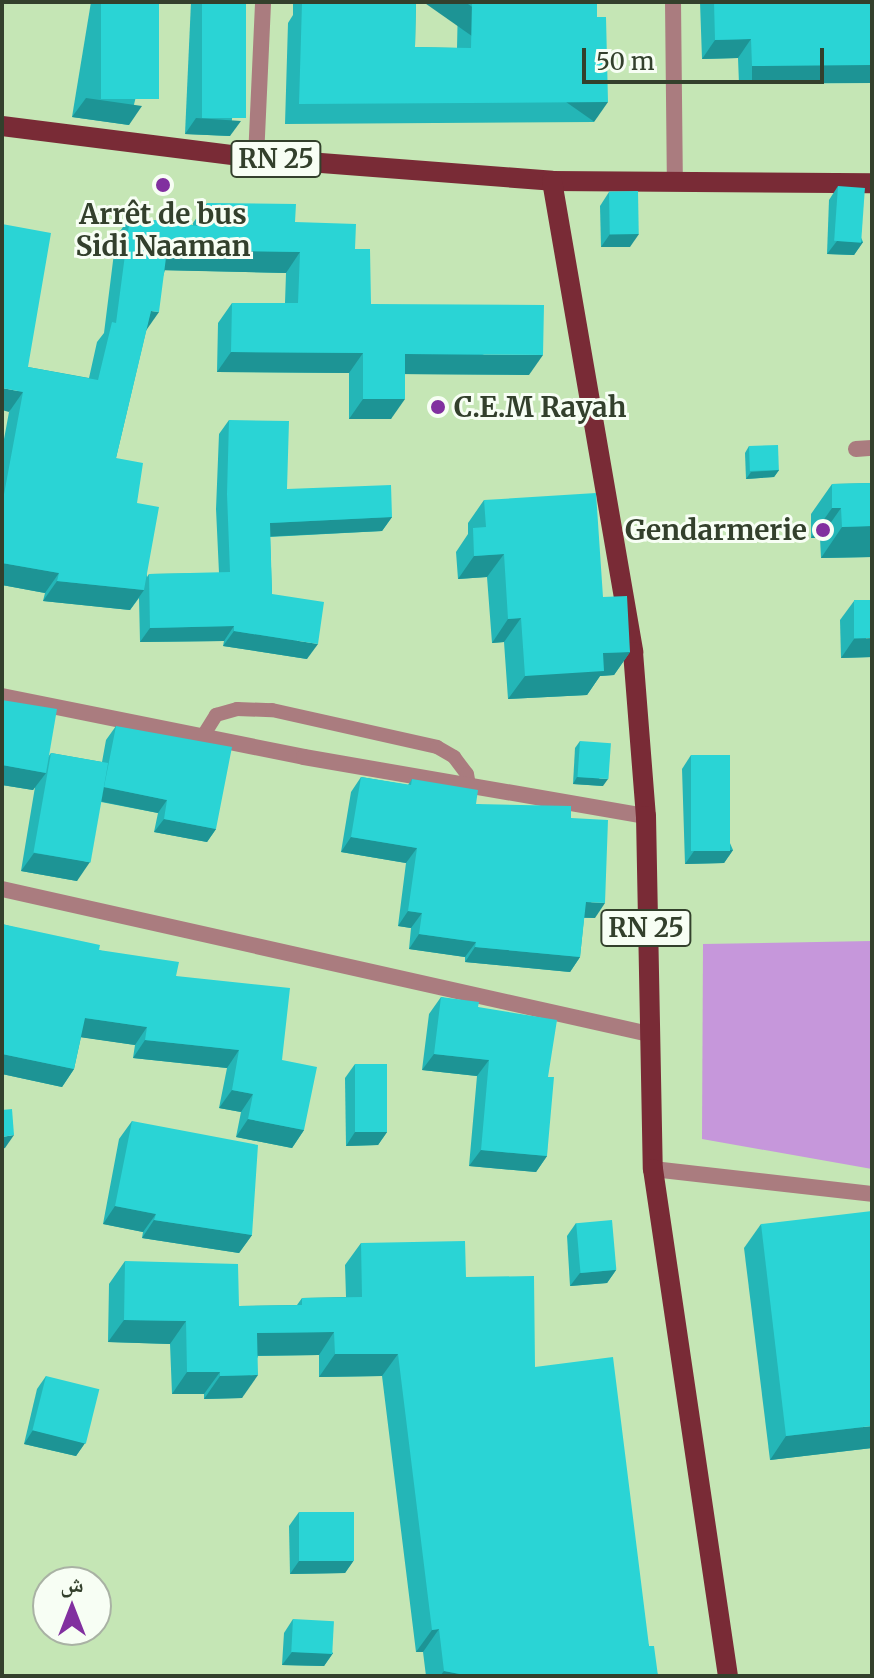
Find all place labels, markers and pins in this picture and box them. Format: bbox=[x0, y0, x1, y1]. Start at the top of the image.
marker: Arrêt de bus Sidi Naaman bbox=[154, 176, 172, 194]
place label: Arrêt de bus Sidi Naaman bbox=[75, 197, 251, 263]
place label: C.E.M Rayah bbox=[454, 390, 626, 424]
marker: C.E.M Rayah bbox=[429, 398, 447, 416]
place label: Gendarmerie bbox=[625, 513, 807, 547]
marker: Gendarmerie bbox=[814, 521, 832, 539]

